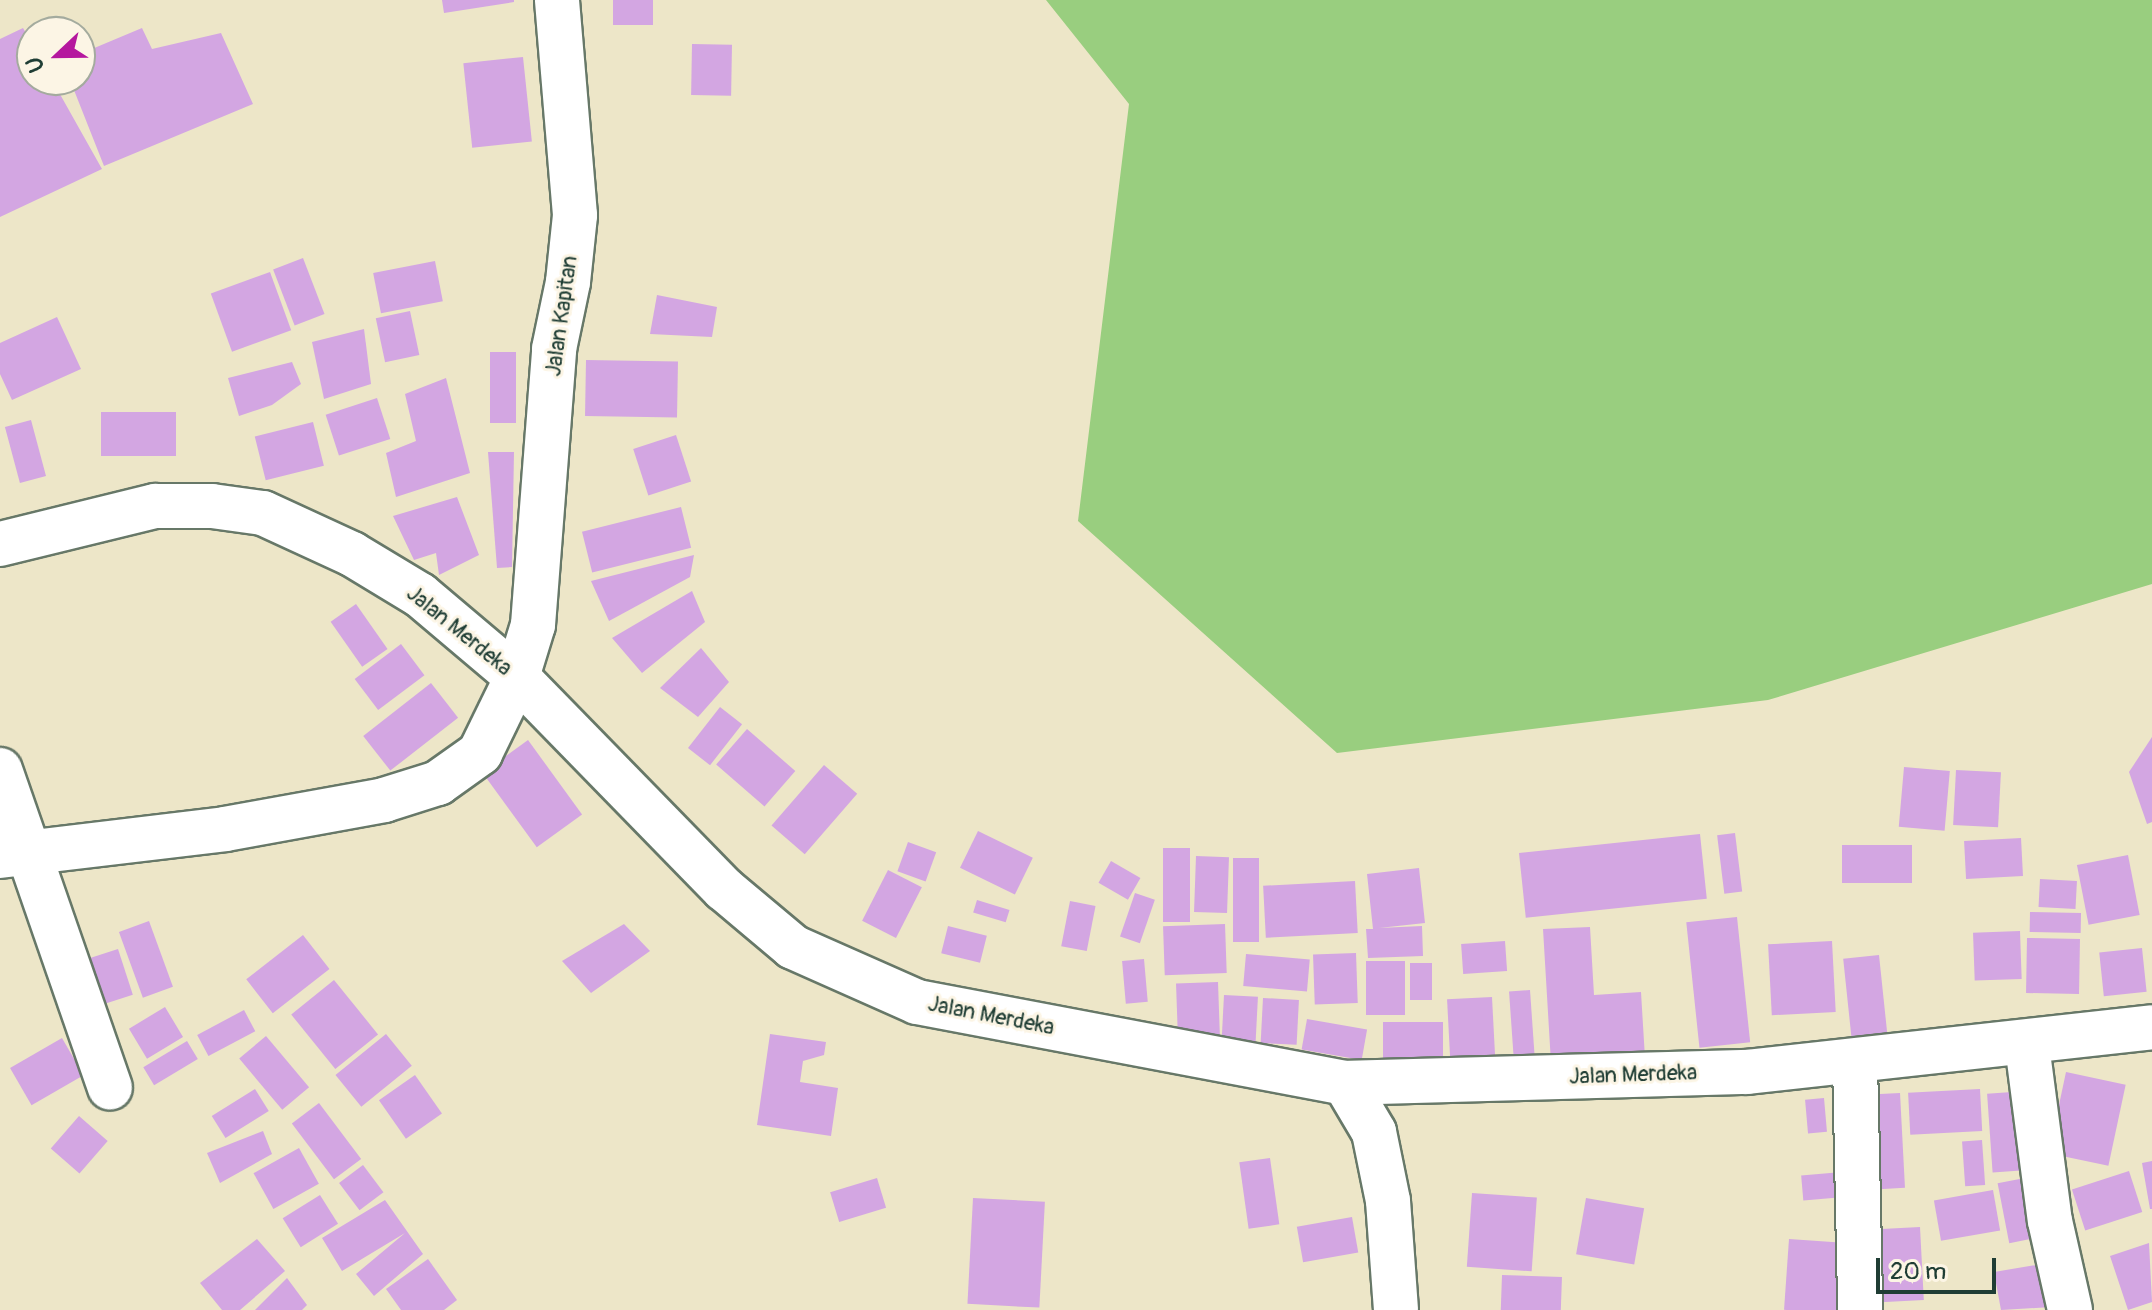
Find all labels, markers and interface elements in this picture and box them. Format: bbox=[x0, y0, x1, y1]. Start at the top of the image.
north arrow bbox=[16, 16, 96, 96]
text: U bbox=[20, 52, 51, 76]
street label: Jalan Kapitan bbox=[540, 254, 584, 378]
street label: Jalan Merdeka bbox=[401, 580, 517, 682]
street label: Jalan Merdeka bbox=[926, 991, 1056, 1041]
street label: Jalan Merdeka bbox=[1569, 1060, 1697, 1090]
scale bar bbox=[1880, 1242, 2000, 1292]
text: 20 m bbox=[1890, 1257, 1946, 1286]

